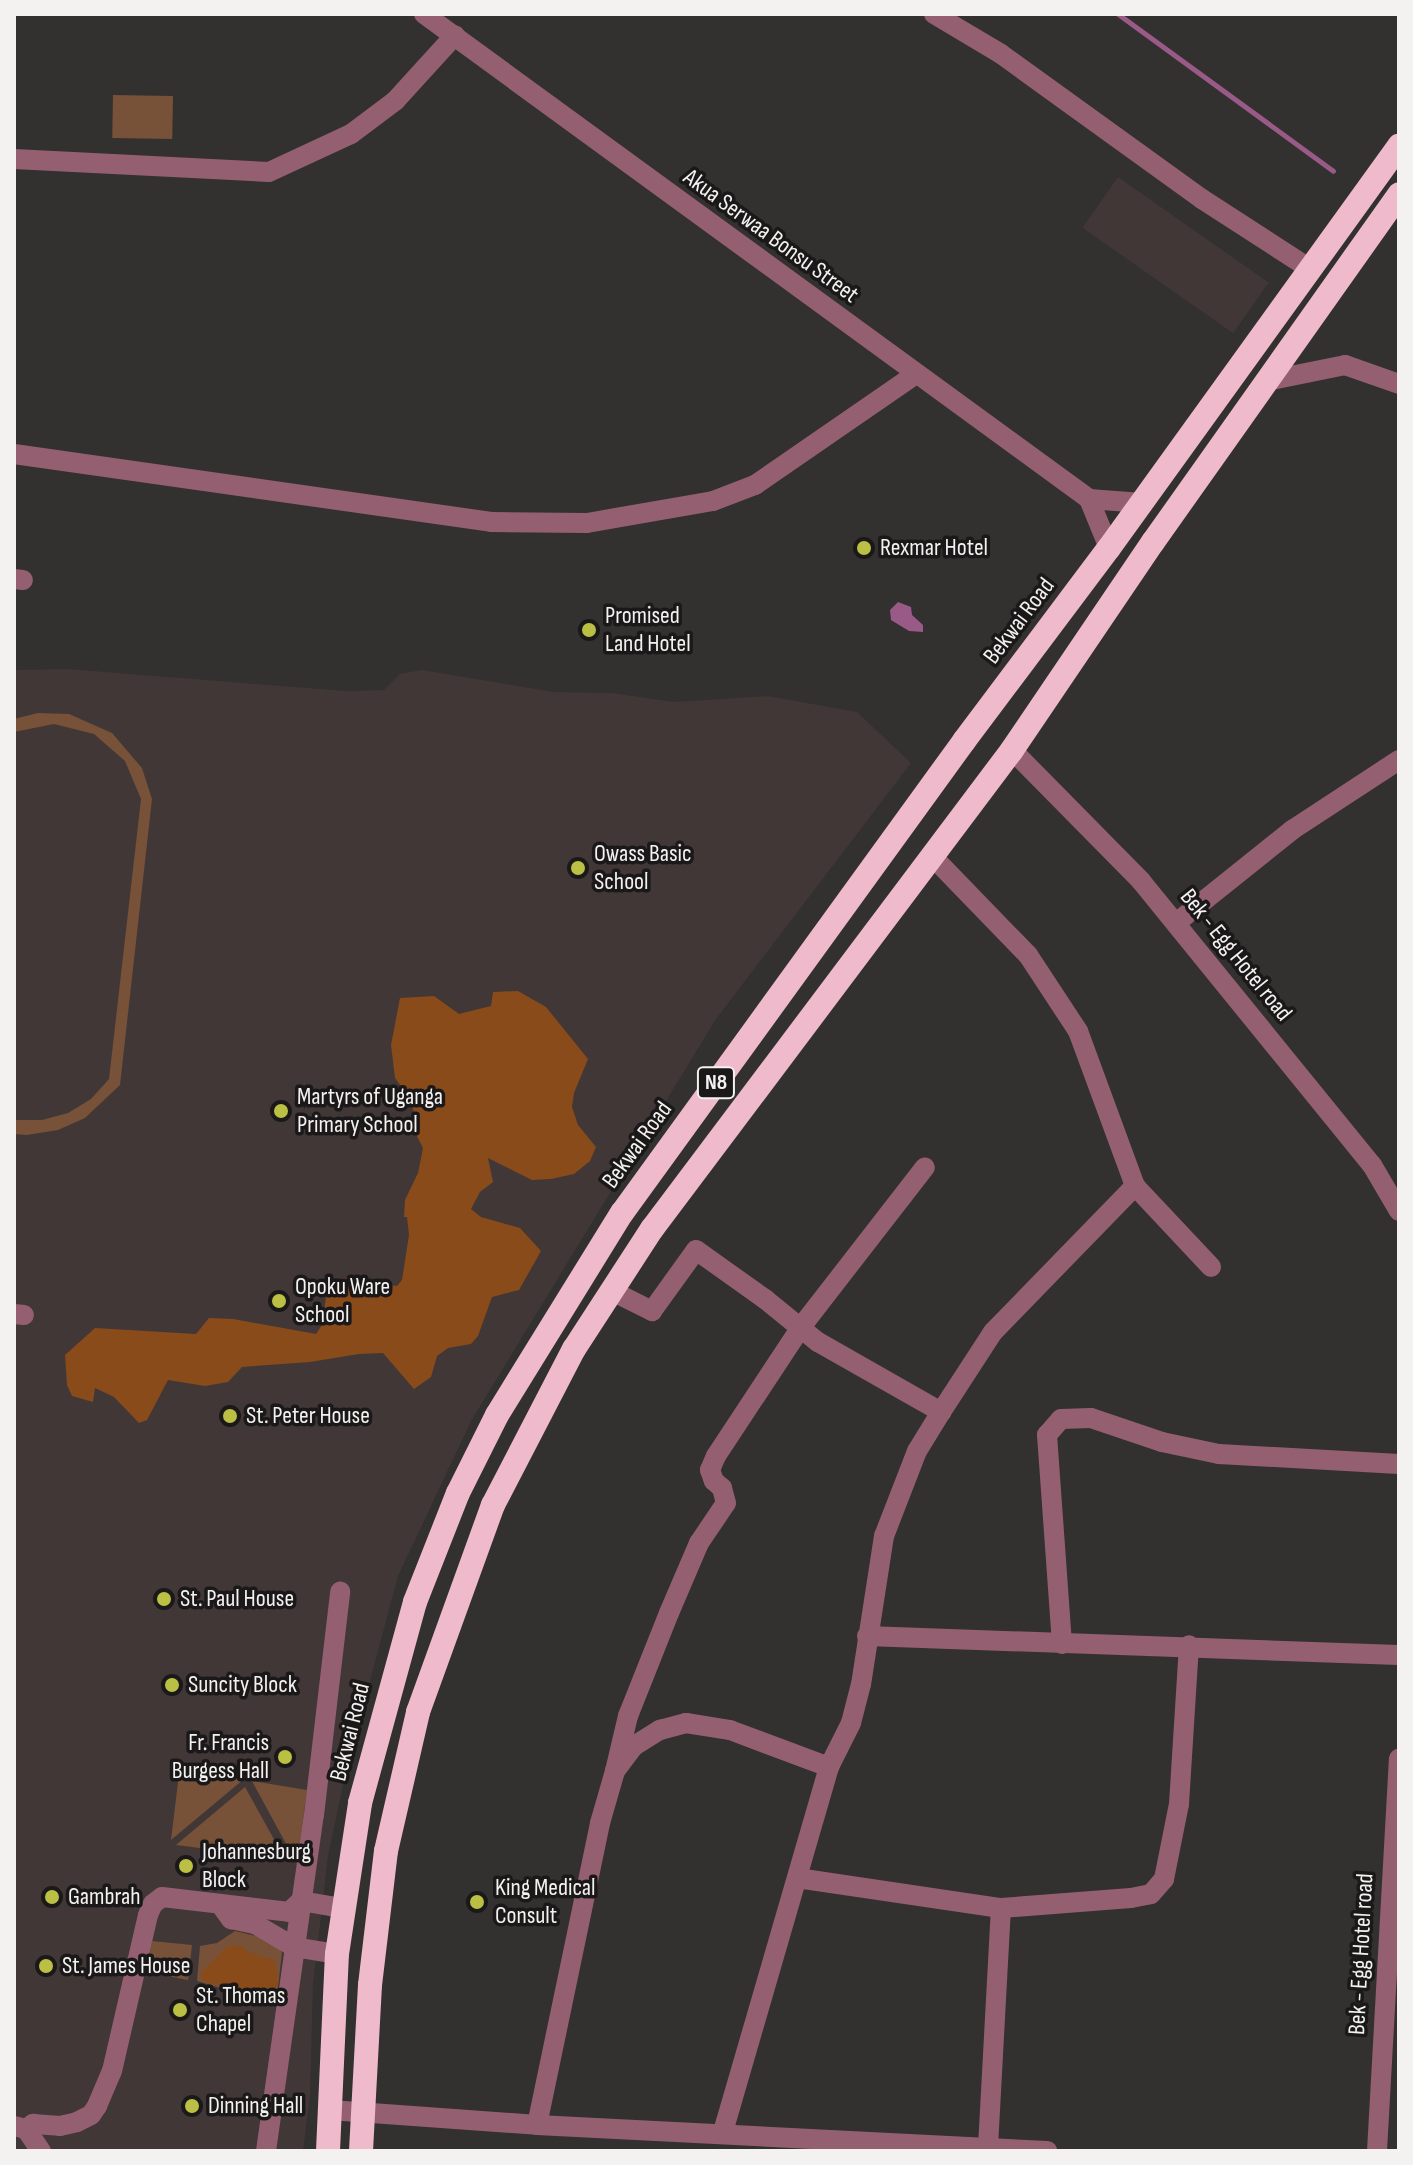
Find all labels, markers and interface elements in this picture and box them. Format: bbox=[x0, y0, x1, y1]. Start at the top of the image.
street label: Akua Serwaa Bonsu Street bbox=[678, 163, 864, 309]
place label: Rexmar Hotel bbox=[880, 534, 988, 562]
marker: Rexmar Hotel bbox=[855, 539, 873, 557]
street label: Bekwai Road bbox=[977, 572, 1061, 670]
place label: Promised Land Hotel bbox=[605, 602, 691, 658]
marker: Promised Land Hotel bbox=[580, 621, 598, 639]
place label: Owass Basic School bbox=[594, 840, 692, 896]
marker: Owass Basic School bbox=[569, 859, 587, 877]
street label: Bek - Egg Hotel road bbox=[1174, 883, 1298, 1027]
road number: N8 bbox=[696, 1065, 736, 1101]
place label: Martyrs of Uganga Primary School bbox=[297, 1083, 443, 1139]
street label: Bekwai Road bbox=[596, 1096, 678, 1194]
marker: Martyrs of Uganga Primary School bbox=[272, 1102, 290, 1120]
place label: Opoku Ware School bbox=[295, 1273, 390, 1329]
marker: Opoku Ware School bbox=[270, 1292, 288, 1310]
place label: St. Peter House bbox=[246, 1402, 370, 1430]
marker: St. Peter House bbox=[221, 1407, 239, 1425]
place label: St. Paul House bbox=[180, 1585, 294, 1613]
marker: St. Paul House bbox=[155, 1590, 173, 1608]
place label: Suncity Block bbox=[188, 1671, 297, 1699]
marker: Suncity Block bbox=[163, 1676, 181, 1694]
street label: Bekwai Road bbox=[324, 1680, 376, 1784]
place label: Fr. Francis Burgess Hall bbox=[172, 1729, 269, 1785]
marker: Fr. Francis Burgess Hall bbox=[276, 1748, 294, 1766]
place label: Johannesburg Block bbox=[202, 1838, 311, 1894]
marker: Johannesburg Block bbox=[177, 1857, 195, 1875]
street label: Bek - Egg Hotel road bbox=[1342, 1873, 1380, 2035]
place label: King Medical Consult bbox=[495, 1874, 595, 1930]
place label: Gambrah bbox=[68, 1883, 140, 1911]
marker: Gambrah bbox=[43, 1888, 61, 1906]
marker: King Medical Consult bbox=[466, 1891, 488, 1913]
place label: St. James House bbox=[62, 1952, 190, 1980]
marker: St. James House bbox=[37, 1957, 55, 1975]
place label: St. Thomas Chapel bbox=[196, 1982, 285, 2038]
marker: St. Thomas Chapel bbox=[171, 2001, 189, 2019]
place label: Dinning Hall bbox=[208, 2092, 303, 2120]
marker: Dinning Hall bbox=[183, 2097, 201, 2115]

